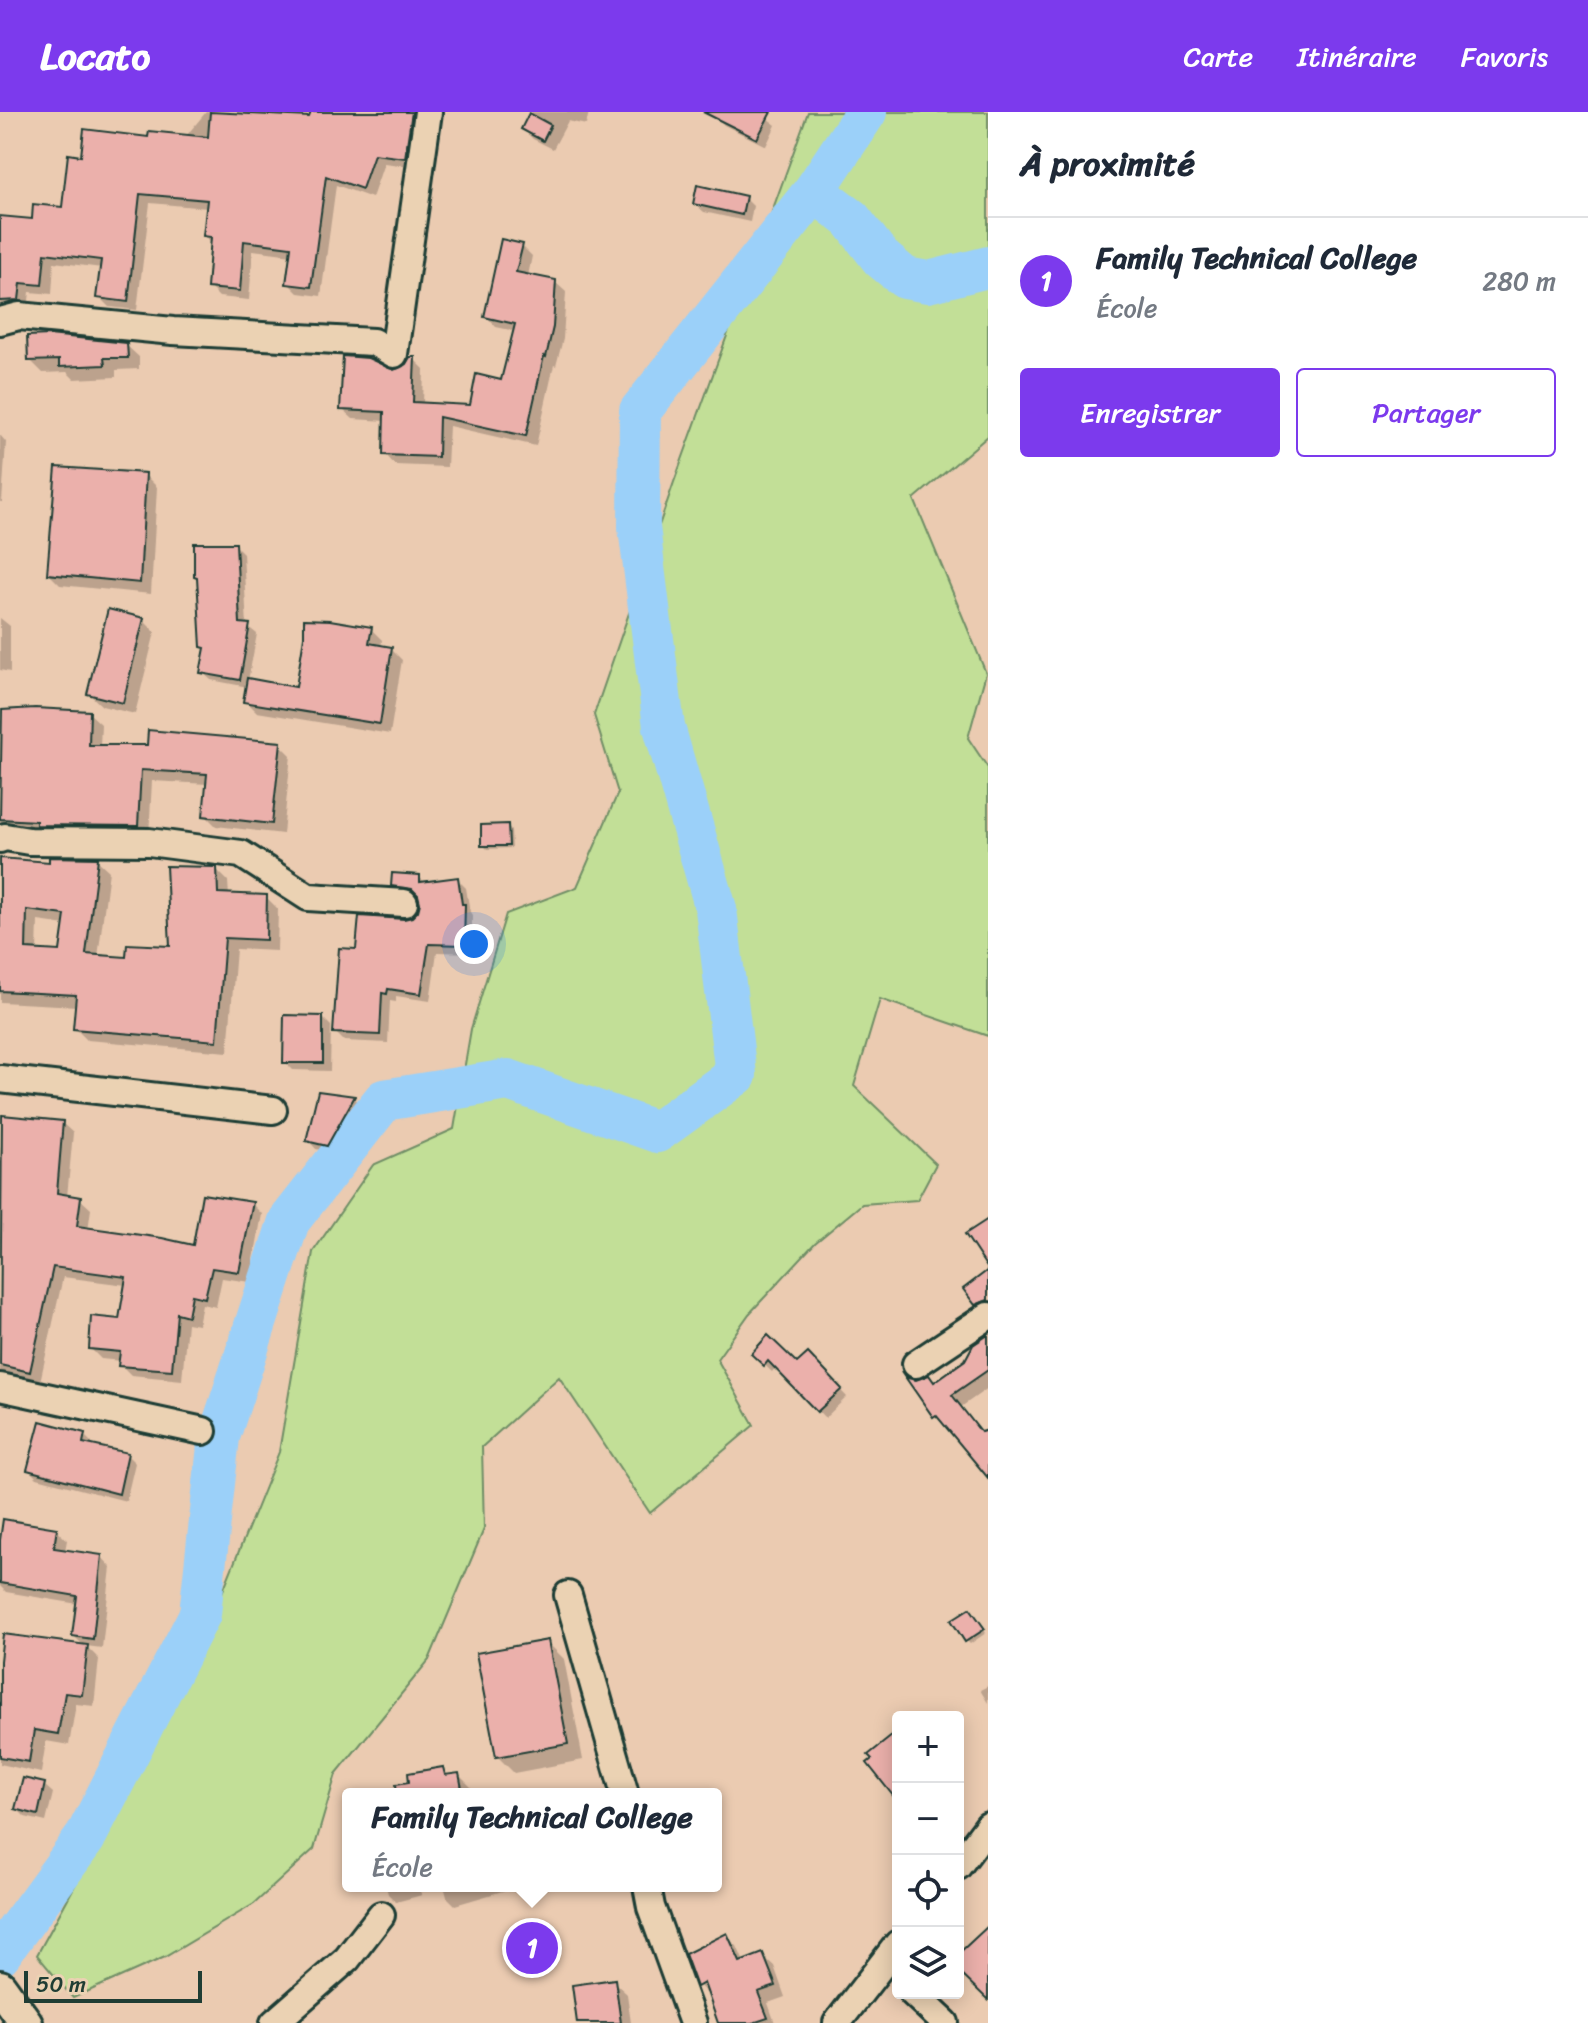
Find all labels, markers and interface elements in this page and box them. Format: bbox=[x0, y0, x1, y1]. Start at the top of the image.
text: Locato bbox=[40, 23, 150, 90]
text: Carte bbox=[1183, 32, 1253, 81]
text: Itinéraire bbox=[1297, 32, 1417, 81]
text: Favoris bbox=[1461, 32, 1548, 81]
text: À proximité bbox=[1020, 134, 1195, 194]
text: Family Technical College bbox=[1096, 231, 1417, 285]
text: 1 bbox=[1040, 258, 1052, 304]
text: 280 m bbox=[1482, 258, 1556, 304]
text: École bbox=[1096, 285, 1157, 331]
button: Enregistrer bbox=[1020, 368, 1280, 457]
button: Partager bbox=[1296, 368, 1556, 457]
your location bbox=[454, 924, 494, 964]
map controls bbox=[892, 1711, 964, 1999]
button: + bbox=[892, 1711, 964, 1783]
button: − bbox=[892, 1783, 964, 1855]
popup bbox=[342, 1788, 722, 1892]
text: Family Technical College bbox=[371, 1790, 693, 1844]
text: École bbox=[371, 1844, 433, 1890]
button: locate bbox=[892, 1855, 964, 1927]
pin: 1 bbox=[506, 1918, 558, 1978]
button: layers bbox=[892, 1927, 964, 1999]
text: 50 m bbox=[36, 1965, 86, 2004]
scale bar bbox=[24, 1967, 202, 2003]

